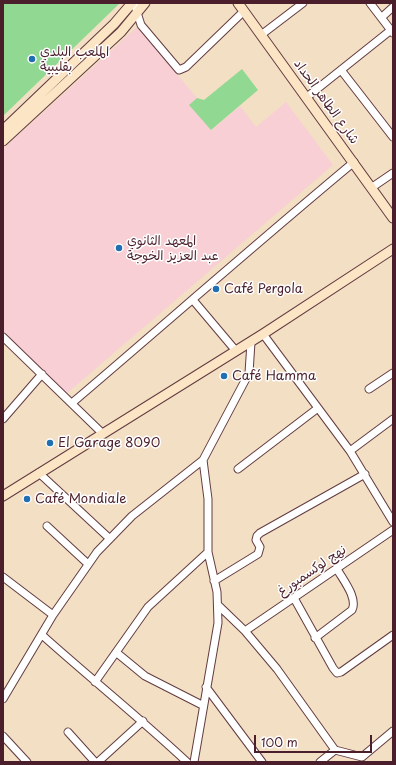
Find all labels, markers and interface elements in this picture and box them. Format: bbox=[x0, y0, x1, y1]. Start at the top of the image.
place label: الملعب البلدي بقليبية bbox=[40, 44, 109, 75]
marker: الملعب البلدي بقليبية bbox=[27, 54, 37, 64]
street label: شارع الطاهر الحداد bbox=[290, 57, 362, 147]
place label: المعهد الثانوي عبد العزيز الخوجة bbox=[127, 233, 219, 264]
marker: المعهد الثانوي عبد العزيز الخوجة bbox=[114, 243, 124, 253]
place label: Café Pergola bbox=[224, 281, 303, 297]
marker: Café Pergola bbox=[211, 284, 221, 294]
place label: Café Hamma bbox=[232, 368, 316, 384]
marker: Café Hamma bbox=[219, 371, 229, 381]
place label: El Garage 8090 bbox=[58, 435, 160, 451]
marker: El Garage 8090 bbox=[45, 438, 55, 448]
place label: Café Mondiale bbox=[35, 491, 127, 507]
marker: Café Mondiale bbox=[22, 494, 32, 504]
street label: نهج لوكسمبورغ bbox=[275, 542, 349, 600]
scale bar bbox=[256, 727, 374, 753]
text: 100 m bbox=[261, 733, 298, 751]

